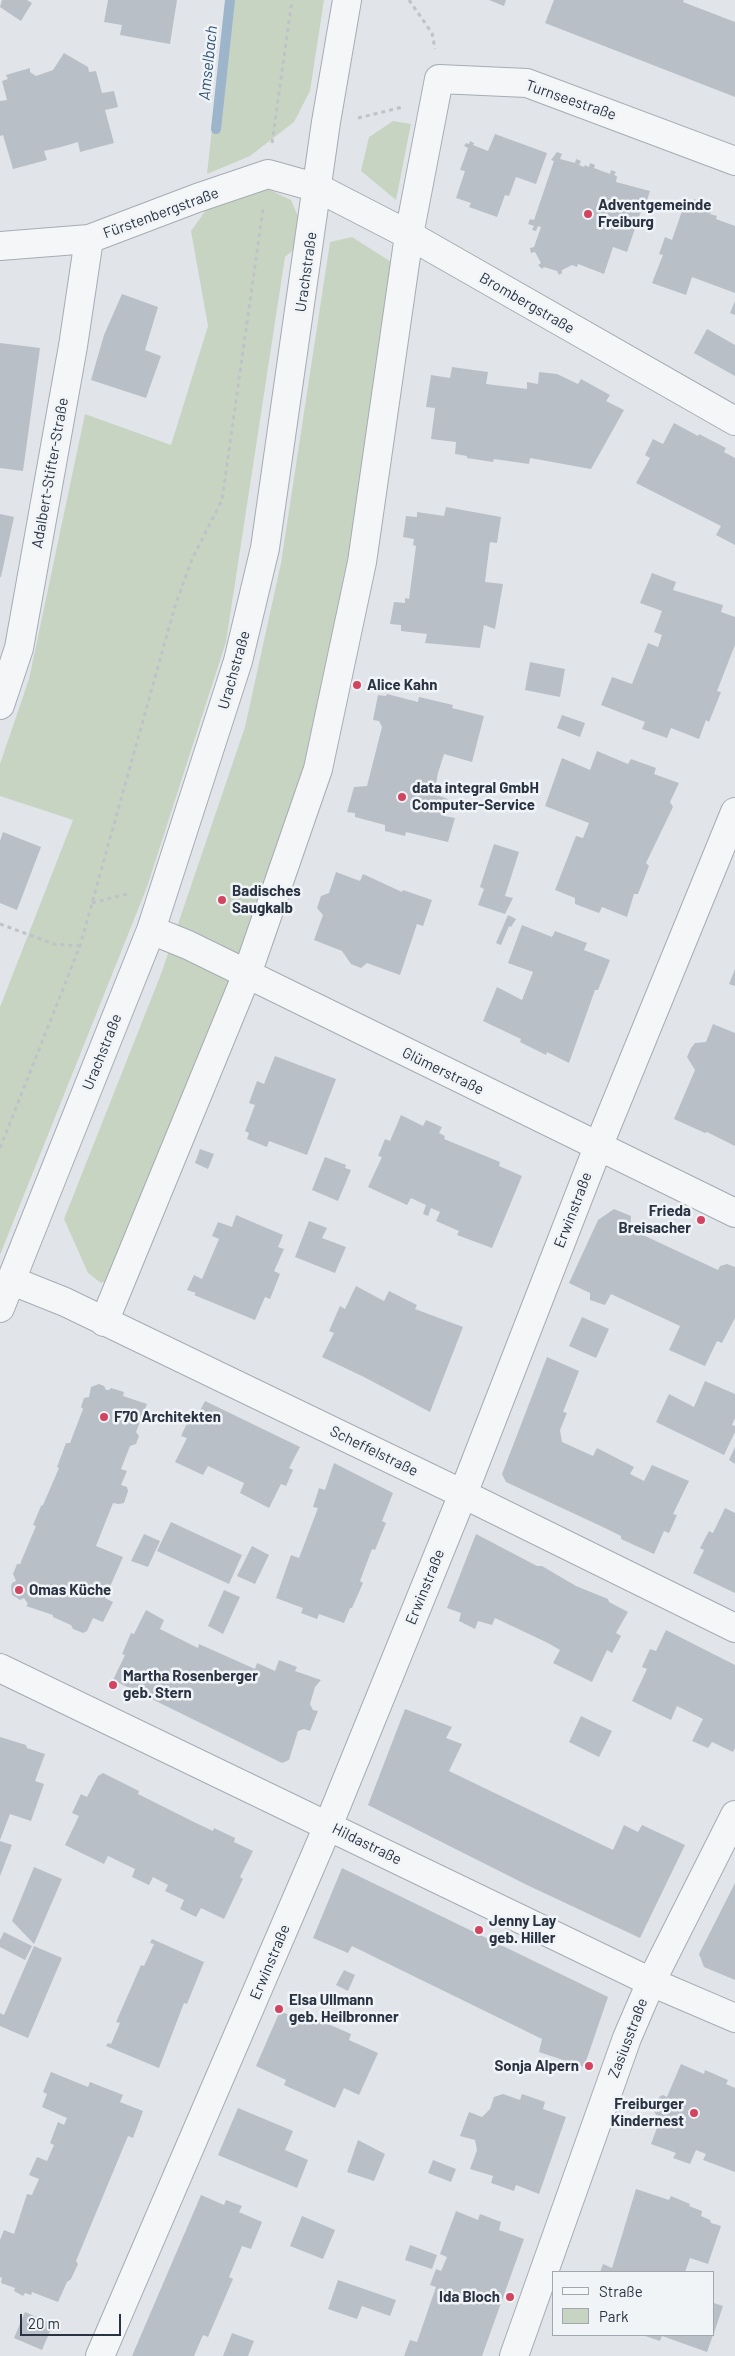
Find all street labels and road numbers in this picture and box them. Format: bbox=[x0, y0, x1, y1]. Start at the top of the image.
street label: Turnseestraße bbox=[523, 76, 619, 124]
street label: Fürstenbergstraße bbox=[101, 184, 221, 242]
street label: Urachstraße bbox=[291, 231, 321, 313]
street label: Brombergstraße bbox=[476, 269, 578, 337]
street label: Adalbert-Stifter-Straße bbox=[28, 396, 72, 550]
street label: Urachstraße bbox=[214, 629, 254, 711]
street label: Urachstraße bbox=[79, 1011, 125, 1093]
street label: Glümerstraße bbox=[399, 1044, 487, 1098]
street label: Erwinstraße bbox=[550, 1170, 596, 1250]
street label: Scheffelstraße bbox=[327, 1422, 421, 1480]
street label: Erwinstraße bbox=[402, 1547, 448, 1627]
street label: Hildastraße bbox=[329, 1819, 405, 1869]
street label: Erwinstraße bbox=[246, 1922, 294, 2002]
street label: Zasiusstraße bbox=[605, 1996, 651, 2080]

